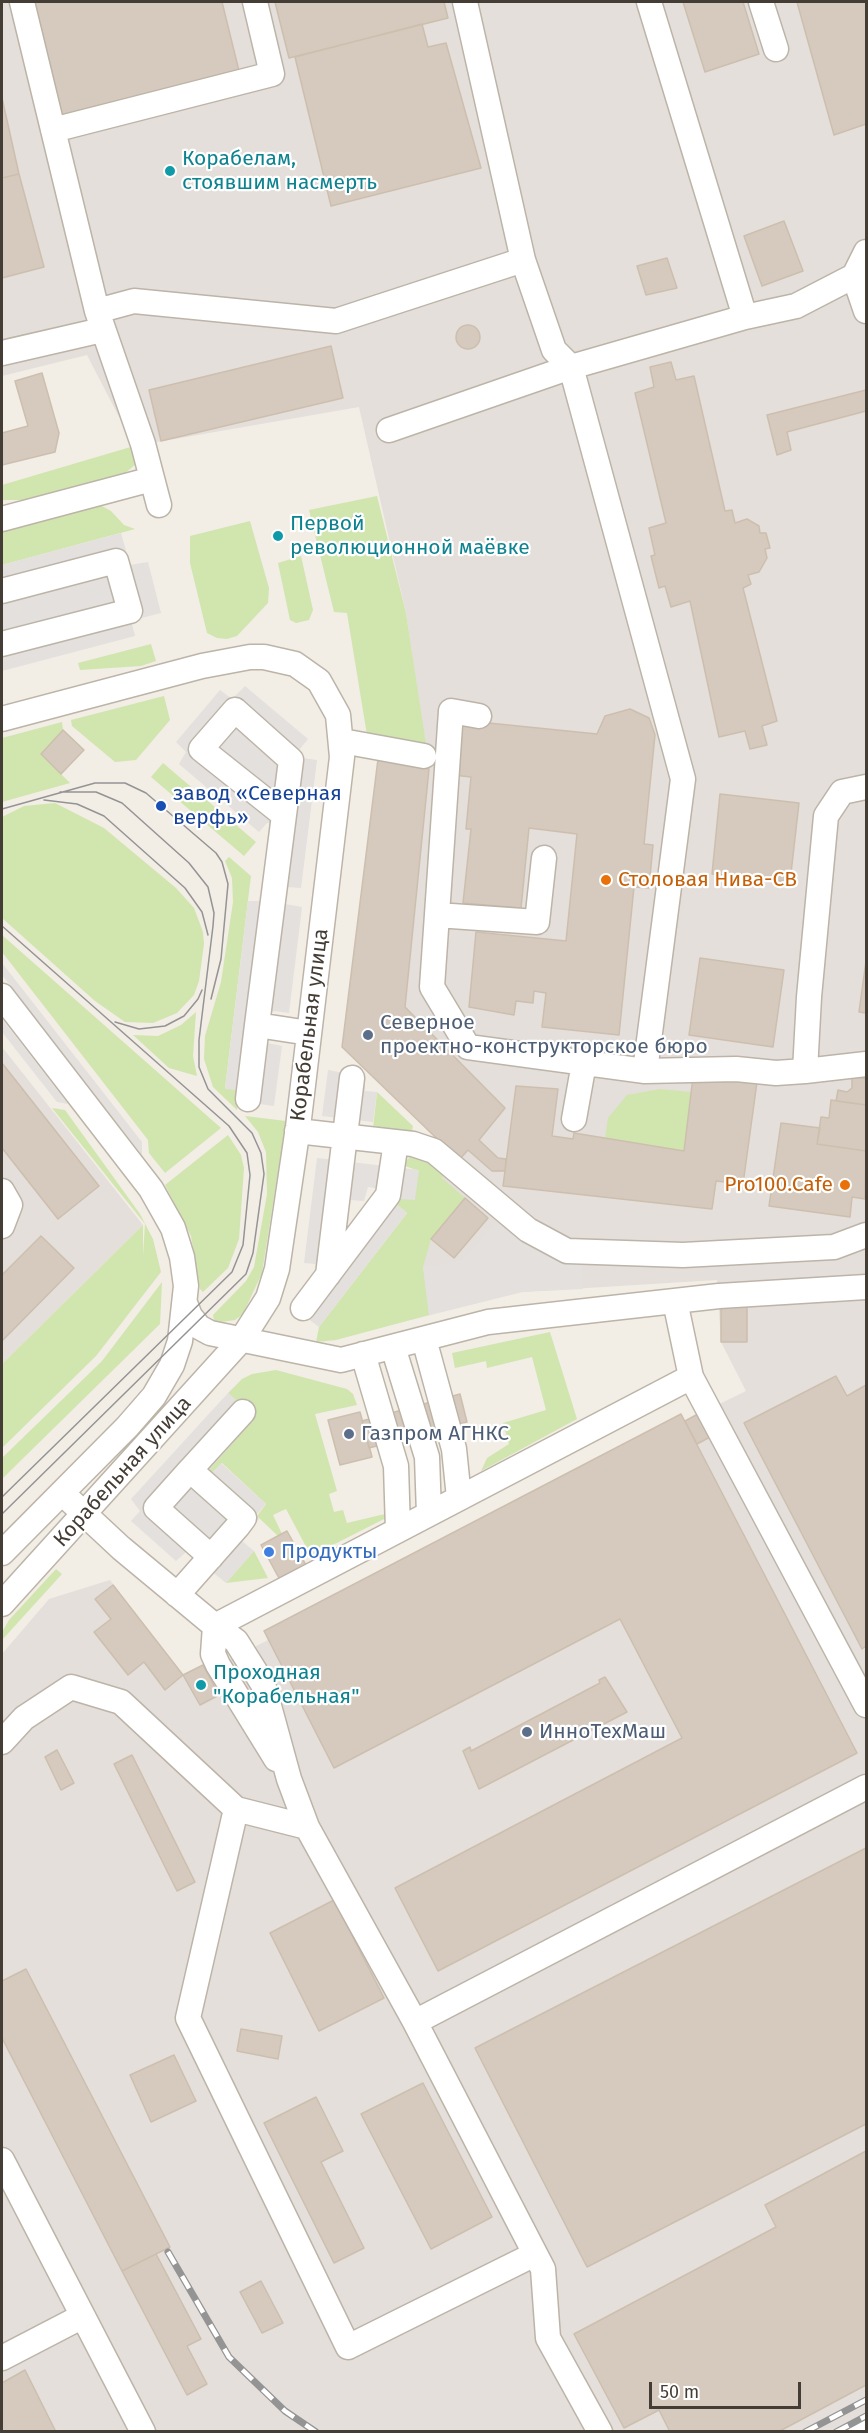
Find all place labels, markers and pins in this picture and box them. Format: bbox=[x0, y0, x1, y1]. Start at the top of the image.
place label: Корабелам, стоявшим насмерть bbox=[182, 146, 377, 196]
marker: Корабелам, стоявшим насмерть bbox=[163, 164, 177, 178]
place label: Первой революционной маёвке bbox=[290, 511, 530, 561]
marker: Первой революционной маёвке bbox=[271, 529, 285, 543]
place label: завод «Северная верфь» bbox=[173, 781, 342, 831]
marker: завод «Северная верфь» bbox=[154, 799, 168, 813]
place label: Столовая Нива-СВ bbox=[618, 867, 797, 893]
marker: Столовая Нива-СВ bbox=[599, 873, 613, 887]
place label: Северное проектно-конструкторское бюро bbox=[380, 1010, 708, 1060]
marker: Северное проектно-конструкторское бюро bbox=[361, 1028, 375, 1042]
place label: Pro100.Cafe bbox=[724, 1172, 833, 1198]
marker: Pro100.Cafe bbox=[838, 1178, 852, 1192]
place label: Газпром АГНКС bbox=[361, 1421, 509, 1447]
marker: Газпром АГНКС bbox=[342, 1427, 356, 1441]
place label: Продукты bbox=[281, 1539, 378, 1565]
marker: Продукты bbox=[262, 1545, 276, 1559]
place label: Проходная "Корабельная" bbox=[213, 1660, 360, 1710]
marker: Проходная "Корабельная" bbox=[194, 1678, 208, 1692]
place label: ИнноТехМаш bbox=[539, 1719, 666, 1745]
marker: ИнноТехМаш bbox=[520, 1725, 534, 1739]

